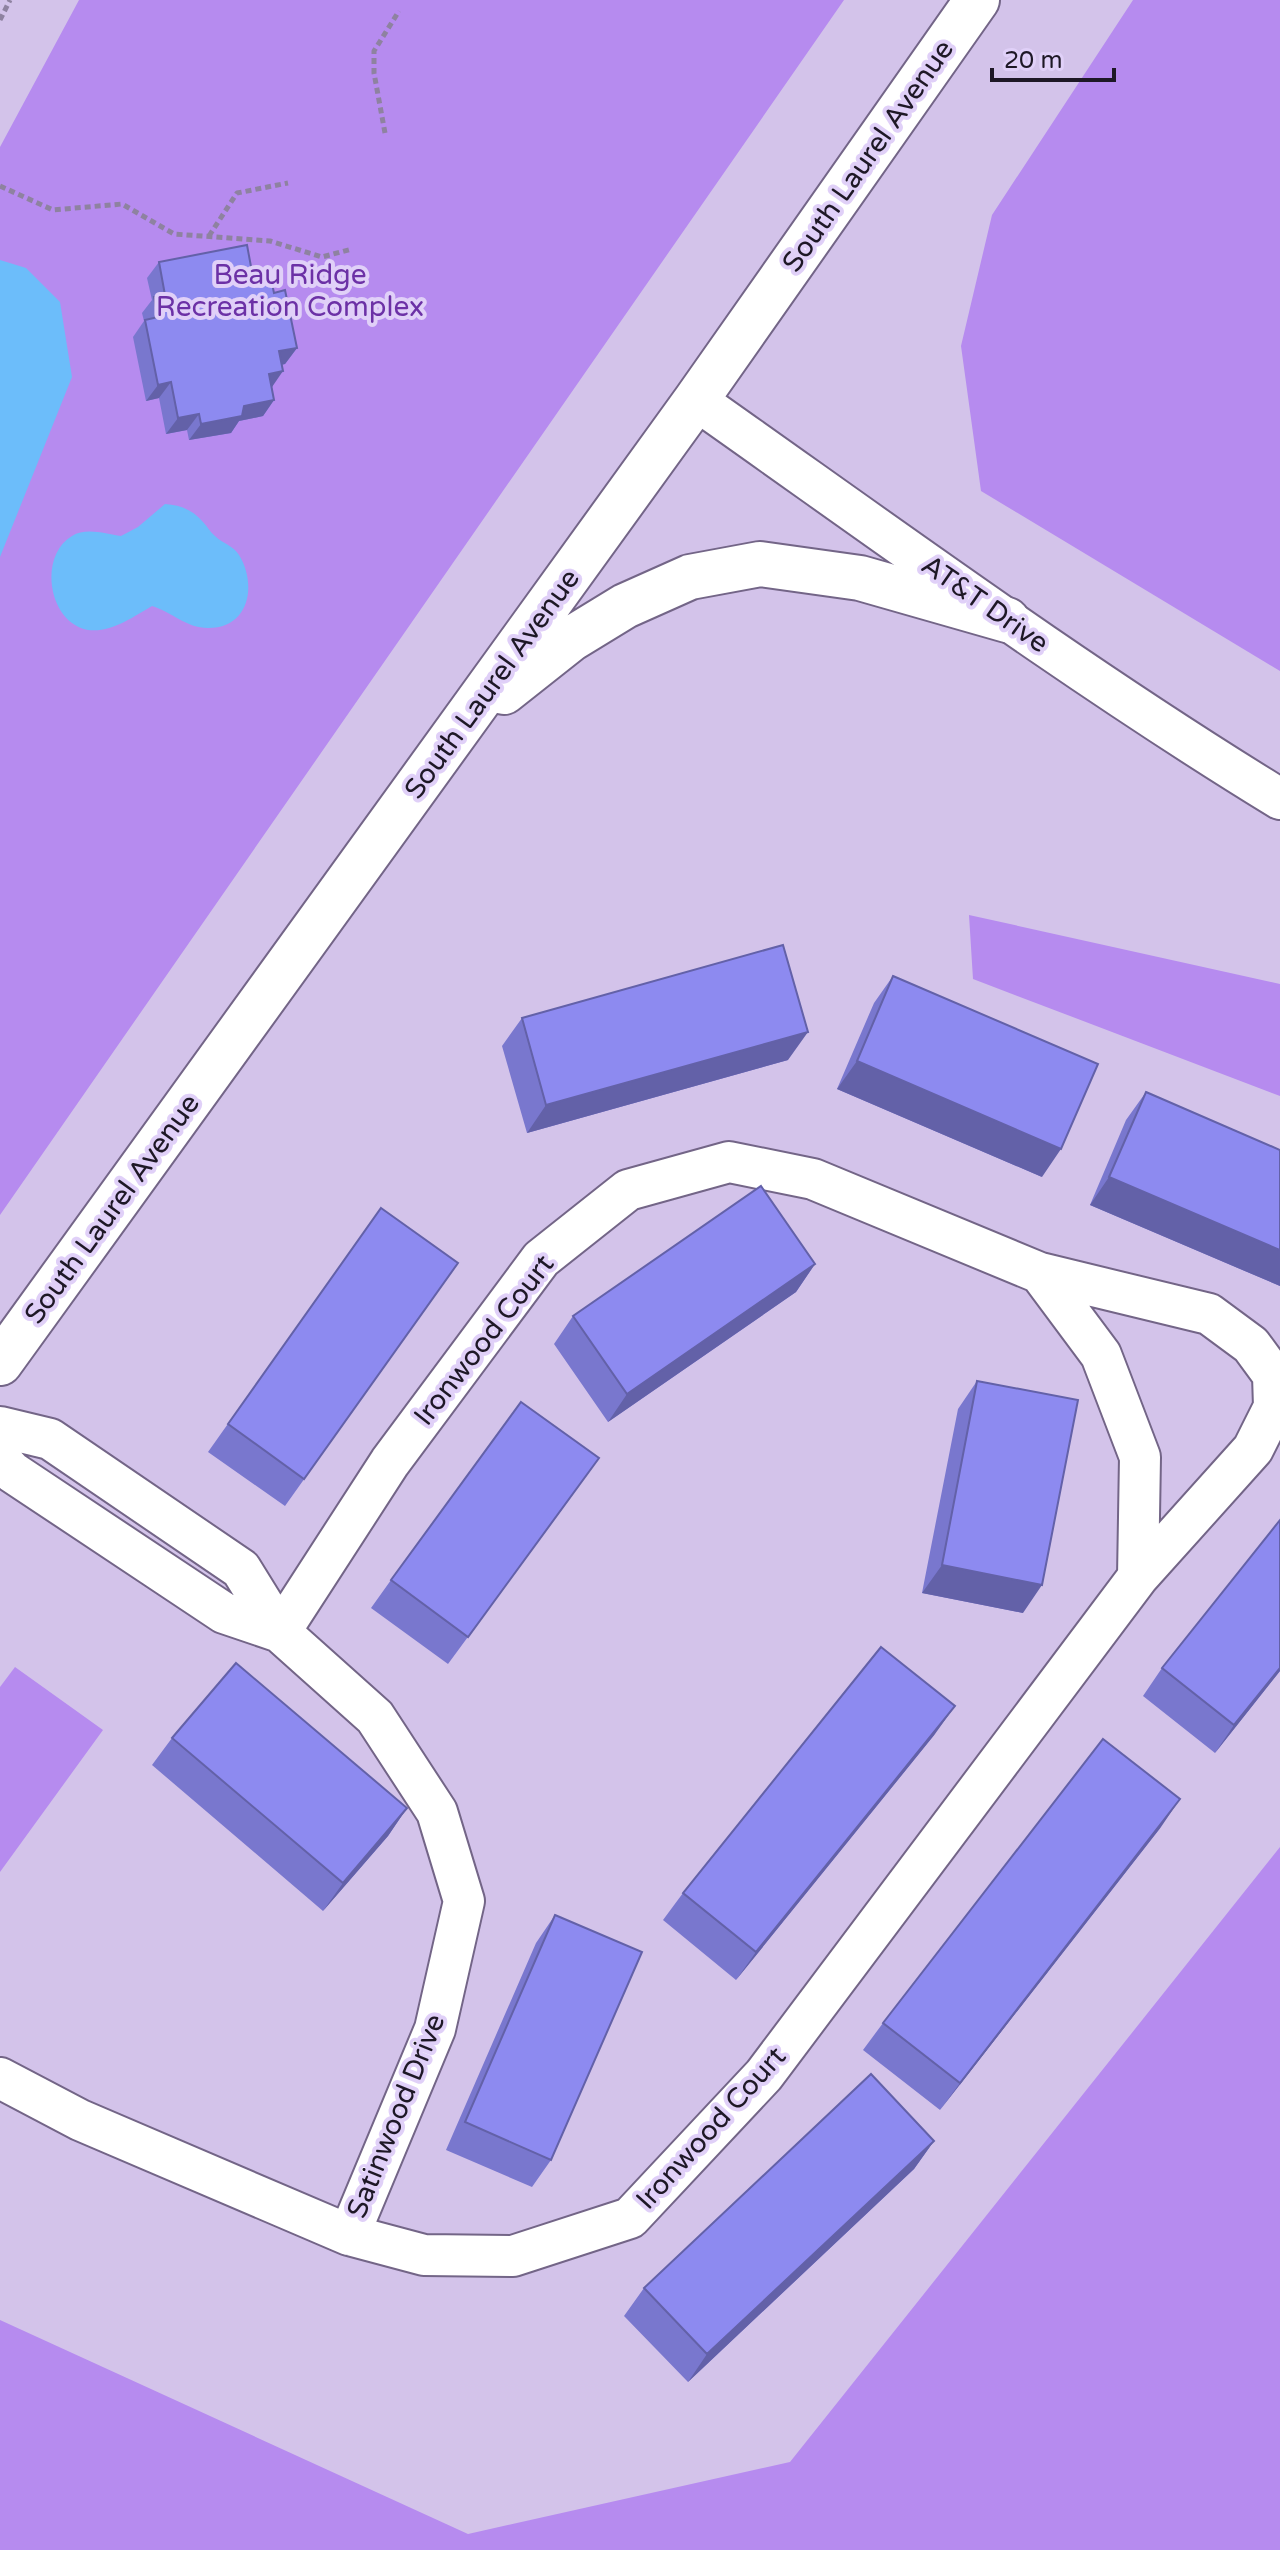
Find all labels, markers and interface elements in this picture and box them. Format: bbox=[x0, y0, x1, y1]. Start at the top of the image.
scale bar bbox=[992, 32, 1114, 82]
street label: South Laurel Avenue bbox=[775, 33, 961, 279]
text: 20 m bbox=[1004, 46, 1062, 75]
park label: Beau Ridge Recreation Complex bbox=[156, 258, 424, 324]
street label: AT&T Drive bbox=[915, 548, 1055, 660]
street label: South Laurel Avenue bbox=[397, 562, 587, 806]
street label: South Laurel Avenue bbox=[17, 1087, 207, 1331]
street label: Ironwood Court bbox=[407, 1248, 561, 1432]
street label: Satinwood Drive bbox=[340, 2009, 452, 2223]
street label: Ironwood Court bbox=[629, 2039, 793, 2216]

